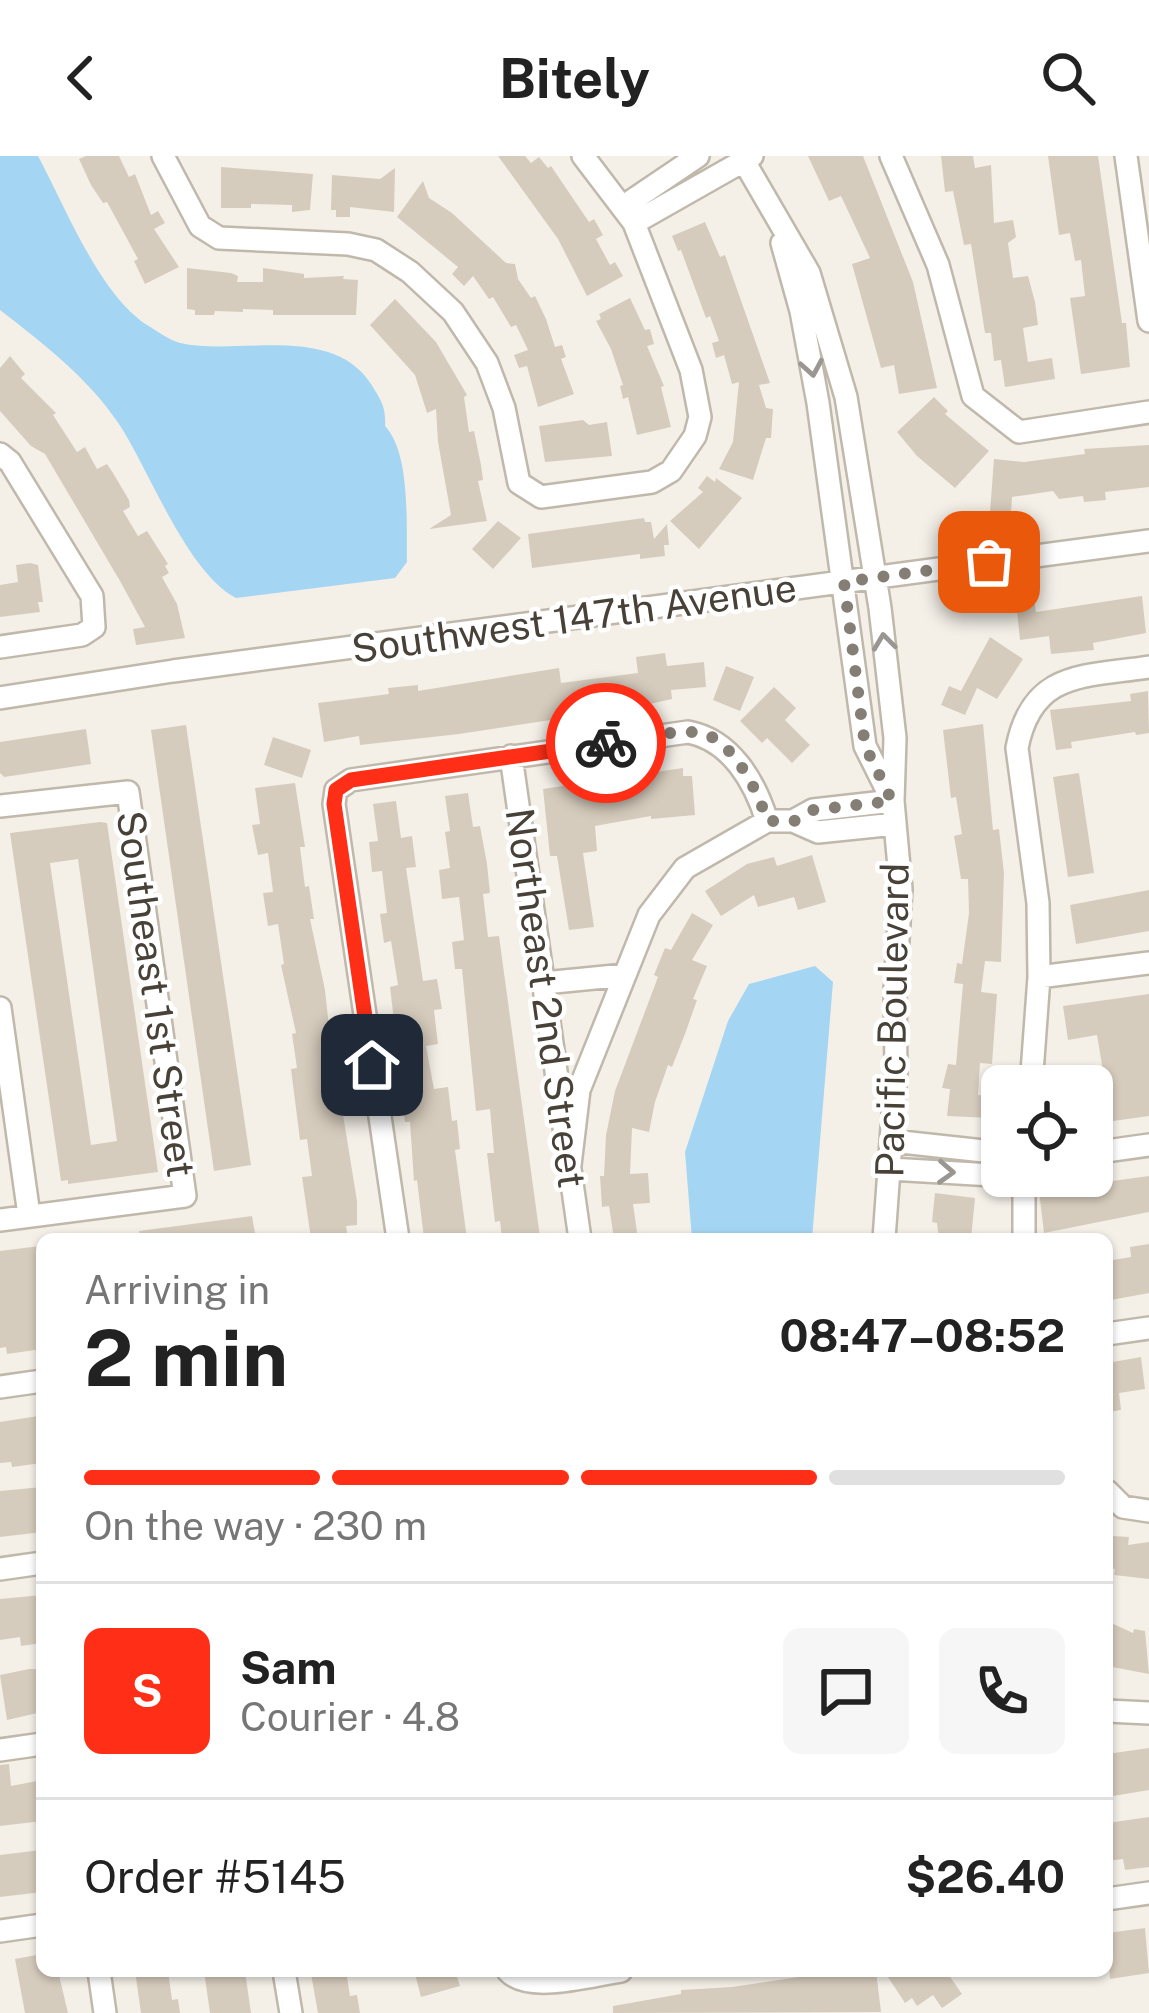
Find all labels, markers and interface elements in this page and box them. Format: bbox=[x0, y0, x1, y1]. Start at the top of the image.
icon: back bbox=[48, 45, 114, 111]
icon: search bbox=[1035, 45, 1101, 111]
text: Bitely bbox=[499, 47, 650, 110]
one-way arrow bbox=[798, 357, 824, 377]
pin bbox=[938, 511, 1040, 613]
icon: bag bbox=[956, 529, 1022, 595]
street label: Southwest 147th Avenue bbox=[349, 564, 799, 672]
one-way arrow bbox=[871, 632, 897, 652]
courier bbox=[546, 683, 666, 803]
icon: bike bbox=[573, 710, 639, 776]
street label: Northeast 2nd Street bbox=[497, 805, 595, 1191]
street label: Southeast 1st Street bbox=[108, 808, 204, 1180]
street label: Pacific Boulevard bbox=[866, 862, 918, 1178]
pin bbox=[321, 1014, 423, 1116]
icon: home bbox=[339, 1032, 405, 1098]
map controls bbox=[981, 1065, 1113, 1197]
button: locate bbox=[981, 1065, 1113, 1197]
one-way arrow bbox=[937, 1159, 956, 1185]
text: Arriving in bbox=[84, 1267, 270, 1313]
text: 08:47–08:52 bbox=[779, 1309, 1065, 1362]
text: 2 min bbox=[84, 1312, 288, 1404]
text: On the way · 230 m bbox=[84, 1503, 427, 1549]
button: chat bbox=[783, 1628, 909, 1754]
button: phone bbox=[939, 1628, 1065, 1754]
text: Sam bbox=[240, 1641, 337, 1694]
text: S bbox=[131, 1664, 163, 1717]
text: Courier · 4.8 bbox=[240, 1694, 460, 1740]
text: Order #5145 bbox=[84, 1850, 346, 1903]
text: $26.40 bbox=[906, 1850, 1065, 1903]

